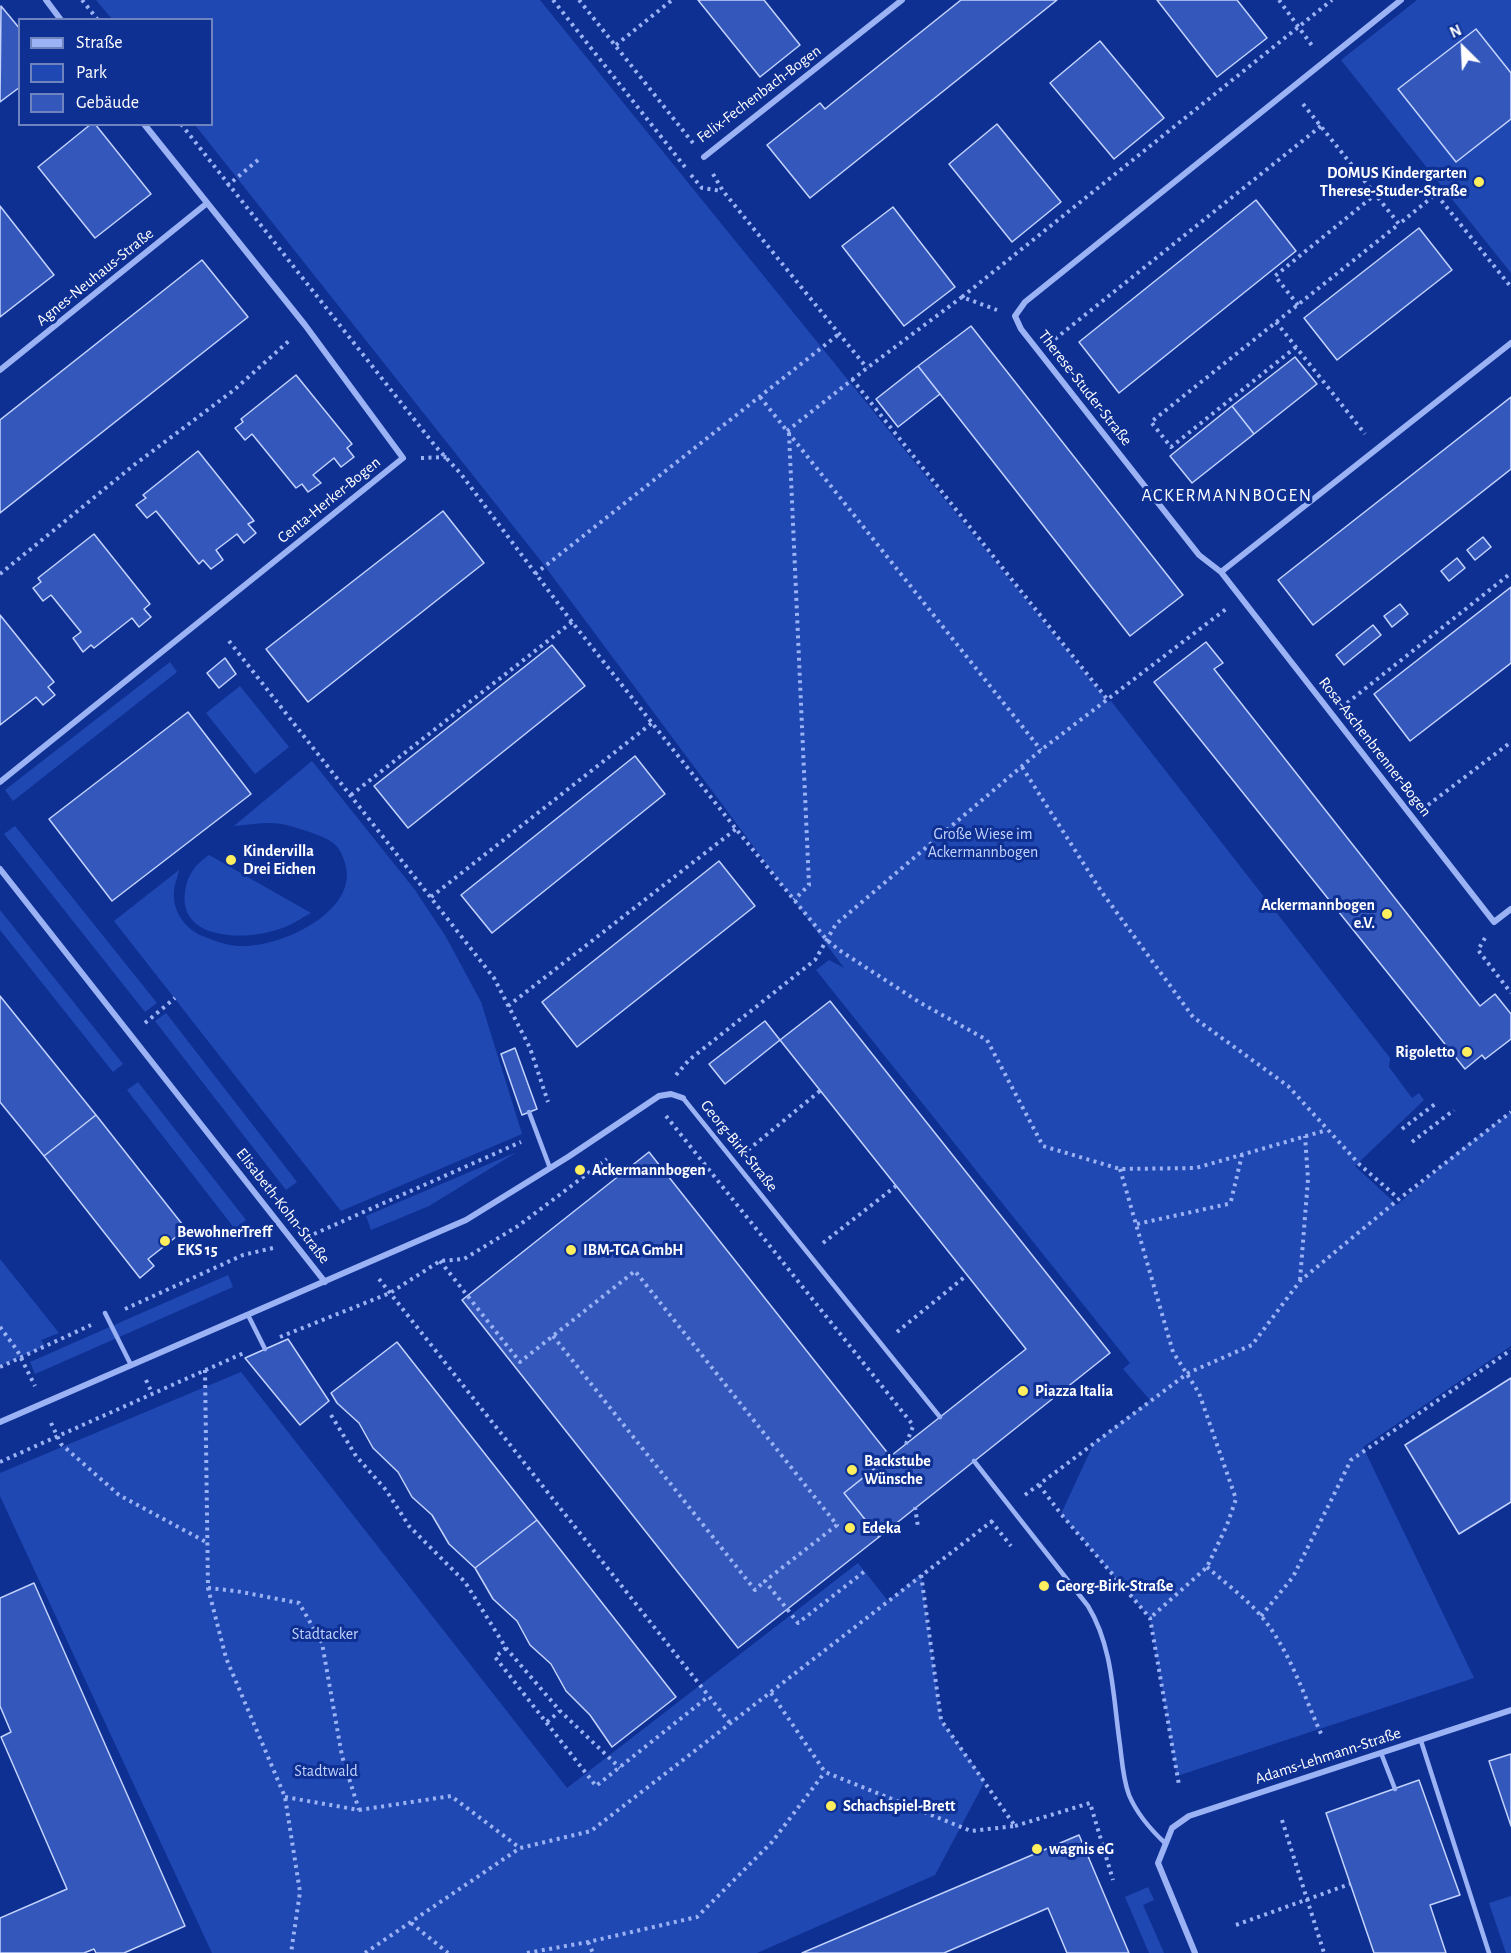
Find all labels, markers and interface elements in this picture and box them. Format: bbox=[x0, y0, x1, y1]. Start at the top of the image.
legend bbox=[18, 18, 213, 126]
north arrow bbox=[1433, 18, 1493, 78]
text: N bbox=[1447, 22, 1464, 41]
text: Straße bbox=[76, 34, 122, 52]
street label: Felix-Fechenbach-Bogen bbox=[693, 41, 825, 147]
text: Park bbox=[76, 64, 107, 82]
text: Gebäude bbox=[76, 94, 139, 112]
place label: DOMUS Kindergarten Therese-Studer-Straße bbox=[1320, 163, 1467, 201]
marker: DOMUS Kindergarten Therese-Studer-Straße bbox=[1472, 175, 1486, 189]
street label: Agnes-Neuhaus-Straße bbox=[33, 224, 157, 330]
street label: Therese-Studer-Straße bbox=[1034, 326, 1136, 450]
street label: Centa-Herker-Bogen bbox=[274, 453, 384, 547]
district label: ACKERMANNBOGEN bbox=[1141, 485, 1313, 507]
street label: Rosa-Aschenbrenner-Bogen bbox=[1315, 673, 1435, 821]
park label: Große Wiese im Ackermannbogen bbox=[928, 824, 1038, 862]
place label: Kindervilla Drei Eichen bbox=[243, 841, 316, 879]
marker: Kindervilla Drei Eichen bbox=[224, 853, 238, 867]
place label: Ackermannbogen e.V. bbox=[1261, 895, 1375, 933]
marker: Ackermannbogen e.V. bbox=[1380, 907, 1394, 921]
place label: Rigoletto bbox=[1395, 1042, 1455, 1062]
marker: Rigoletto bbox=[1460, 1045, 1474, 1059]
street label: Georg-Birk-Straße bbox=[696, 1096, 782, 1196]
street label: Elisabeth-Kohn-Straße bbox=[232, 1144, 334, 1268]
place label: Ackermannbogen bbox=[592, 1160, 706, 1180]
marker: Ackermannbogen bbox=[573, 1163, 587, 1177]
place label: BewohnerTreff EKS 15 bbox=[177, 1222, 272, 1260]
marker: BewohnerTreff EKS 15 bbox=[158, 1234, 172, 1248]
place label: IBM-TGA GmbH bbox=[583, 1240, 683, 1260]
marker: IBM-TGA GmbH bbox=[564, 1243, 578, 1257]
place label: Piazza Italia bbox=[1035, 1381, 1113, 1401]
marker: Piazza Italia bbox=[1016, 1384, 1030, 1398]
place label: Backstube Wünsche bbox=[864, 1451, 931, 1489]
marker: Backstube Wünsche bbox=[845, 1463, 859, 1477]
place label: Edeka bbox=[862, 1518, 901, 1538]
marker: Edeka bbox=[843, 1521, 857, 1535]
place label: Georg-Birk-Straße bbox=[1056, 1576, 1173, 1596]
marker: Georg-Birk-Straße bbox=[1037, 1579, 1051, 1593]
park label: Stadtacker bbox=[292, 1624, 358, 1644]
street label: Adams-Lehmann-Straße bbox=[1253, 1723, 1403, 1789]
park label: Stadtwald bbox=[294, 1761, 358, 1781]
place label: Schachspiel-Brett bbox=[843, 1796, 955, 1816]
marker: Schachspiel-Brett bbox=[824, 1799, 838, 1813]
place label: wagnis eG bbox=[1049, 1839, 1114, 1859]
marker: wagnis eG bbox=[1030, 1842, 1044, 1856]

